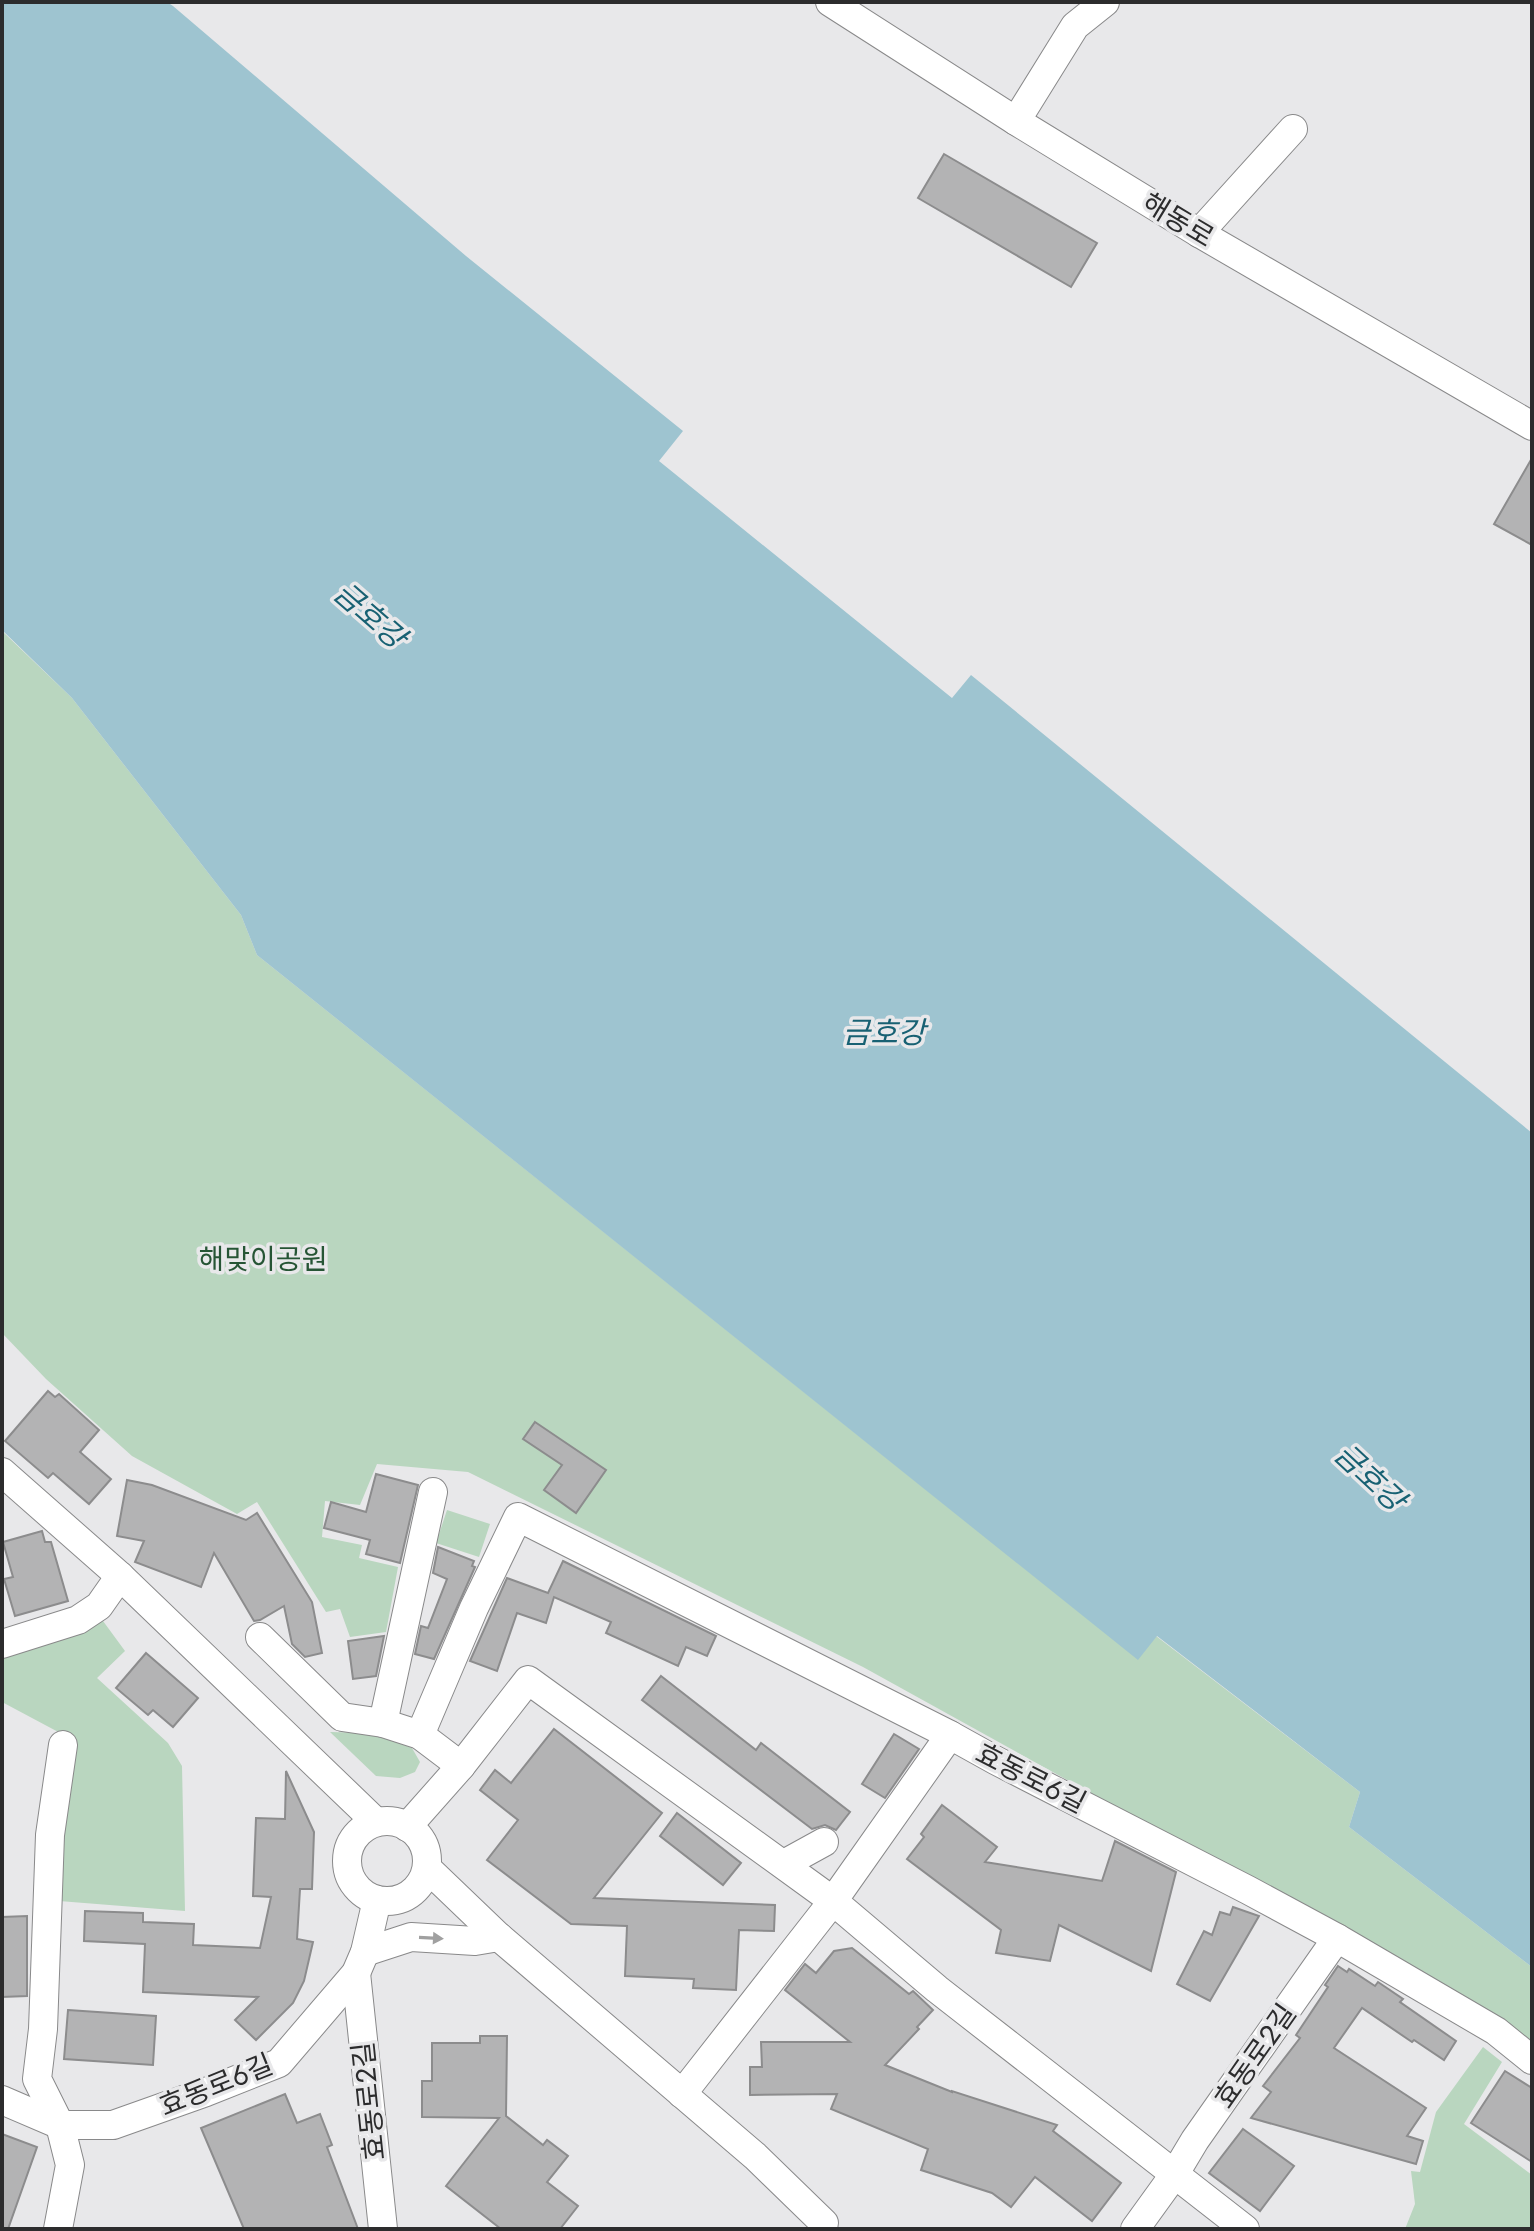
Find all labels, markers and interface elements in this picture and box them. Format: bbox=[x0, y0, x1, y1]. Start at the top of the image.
street label: 해동로 bbox=[1134, 183, 1222, 257]
water label: 금호강 bbox=[325, 572, 418, 661]
water label: 금호강 bbox=[843, 1011, 929, 1054]
park label: 해맞이공원 bbox=[199, 1239, 327, 1280]
water label: 금호강 bbox=[1325, 1433, 1417, 1523]
street label: 효동로6길 bbox=[969, 1733, 1093, 1823]
one-way arrow bbox=[419, 1932, 444, 1945]
street label: 효동로2길 bbox=[1204, 1996, 1306, 2116]
street label: 효동로2길 bbox=[342, 2040, 396, 2162]
street label: 효동로6길 bbox=[153, 2044, 279, 2126]

